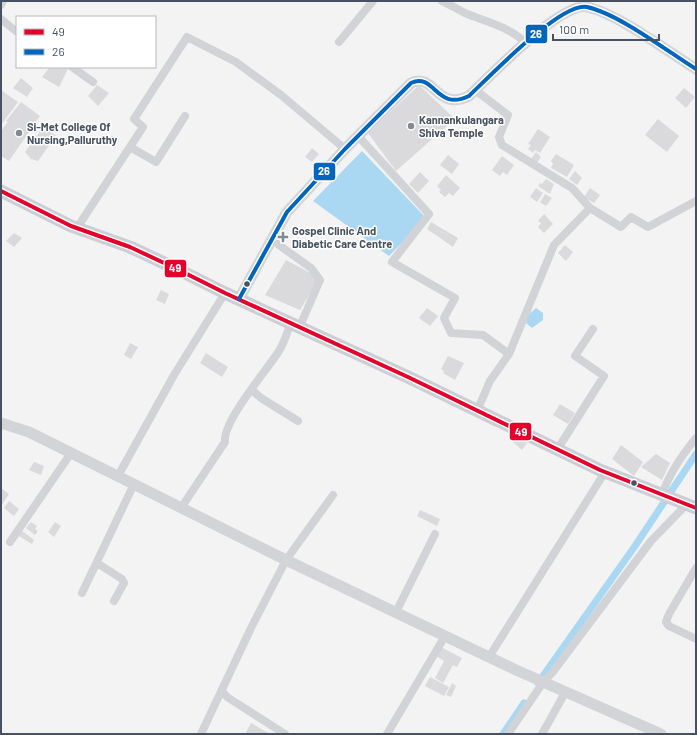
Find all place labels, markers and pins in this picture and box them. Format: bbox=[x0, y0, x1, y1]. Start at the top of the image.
place label: Kannankulangara Shiva Temple bbox=[419, 113, 504, 139]
place label: Si-Met College Of Nursing,Palluruthy bbox=[27, 120, 118, 146]
marker: Kannankulangara Shiva Temple bbox=[406, 121, 416, 131]
marker: Si-Met College Of Nursing,Palluruthy bbox=[14, 128, 24, 138]
place label: Gospel Clinic And Diabetic Care Centre bbox=[292, 224, 392, 250]
marker: Gospel Clinic And Diabetic Care Centre bbox=[277, 231, 289, 243]
unlabelled marker bbox=[242, 279, 252, 289]
unlabelled marker bbox=[629, 478, 639, 488]

